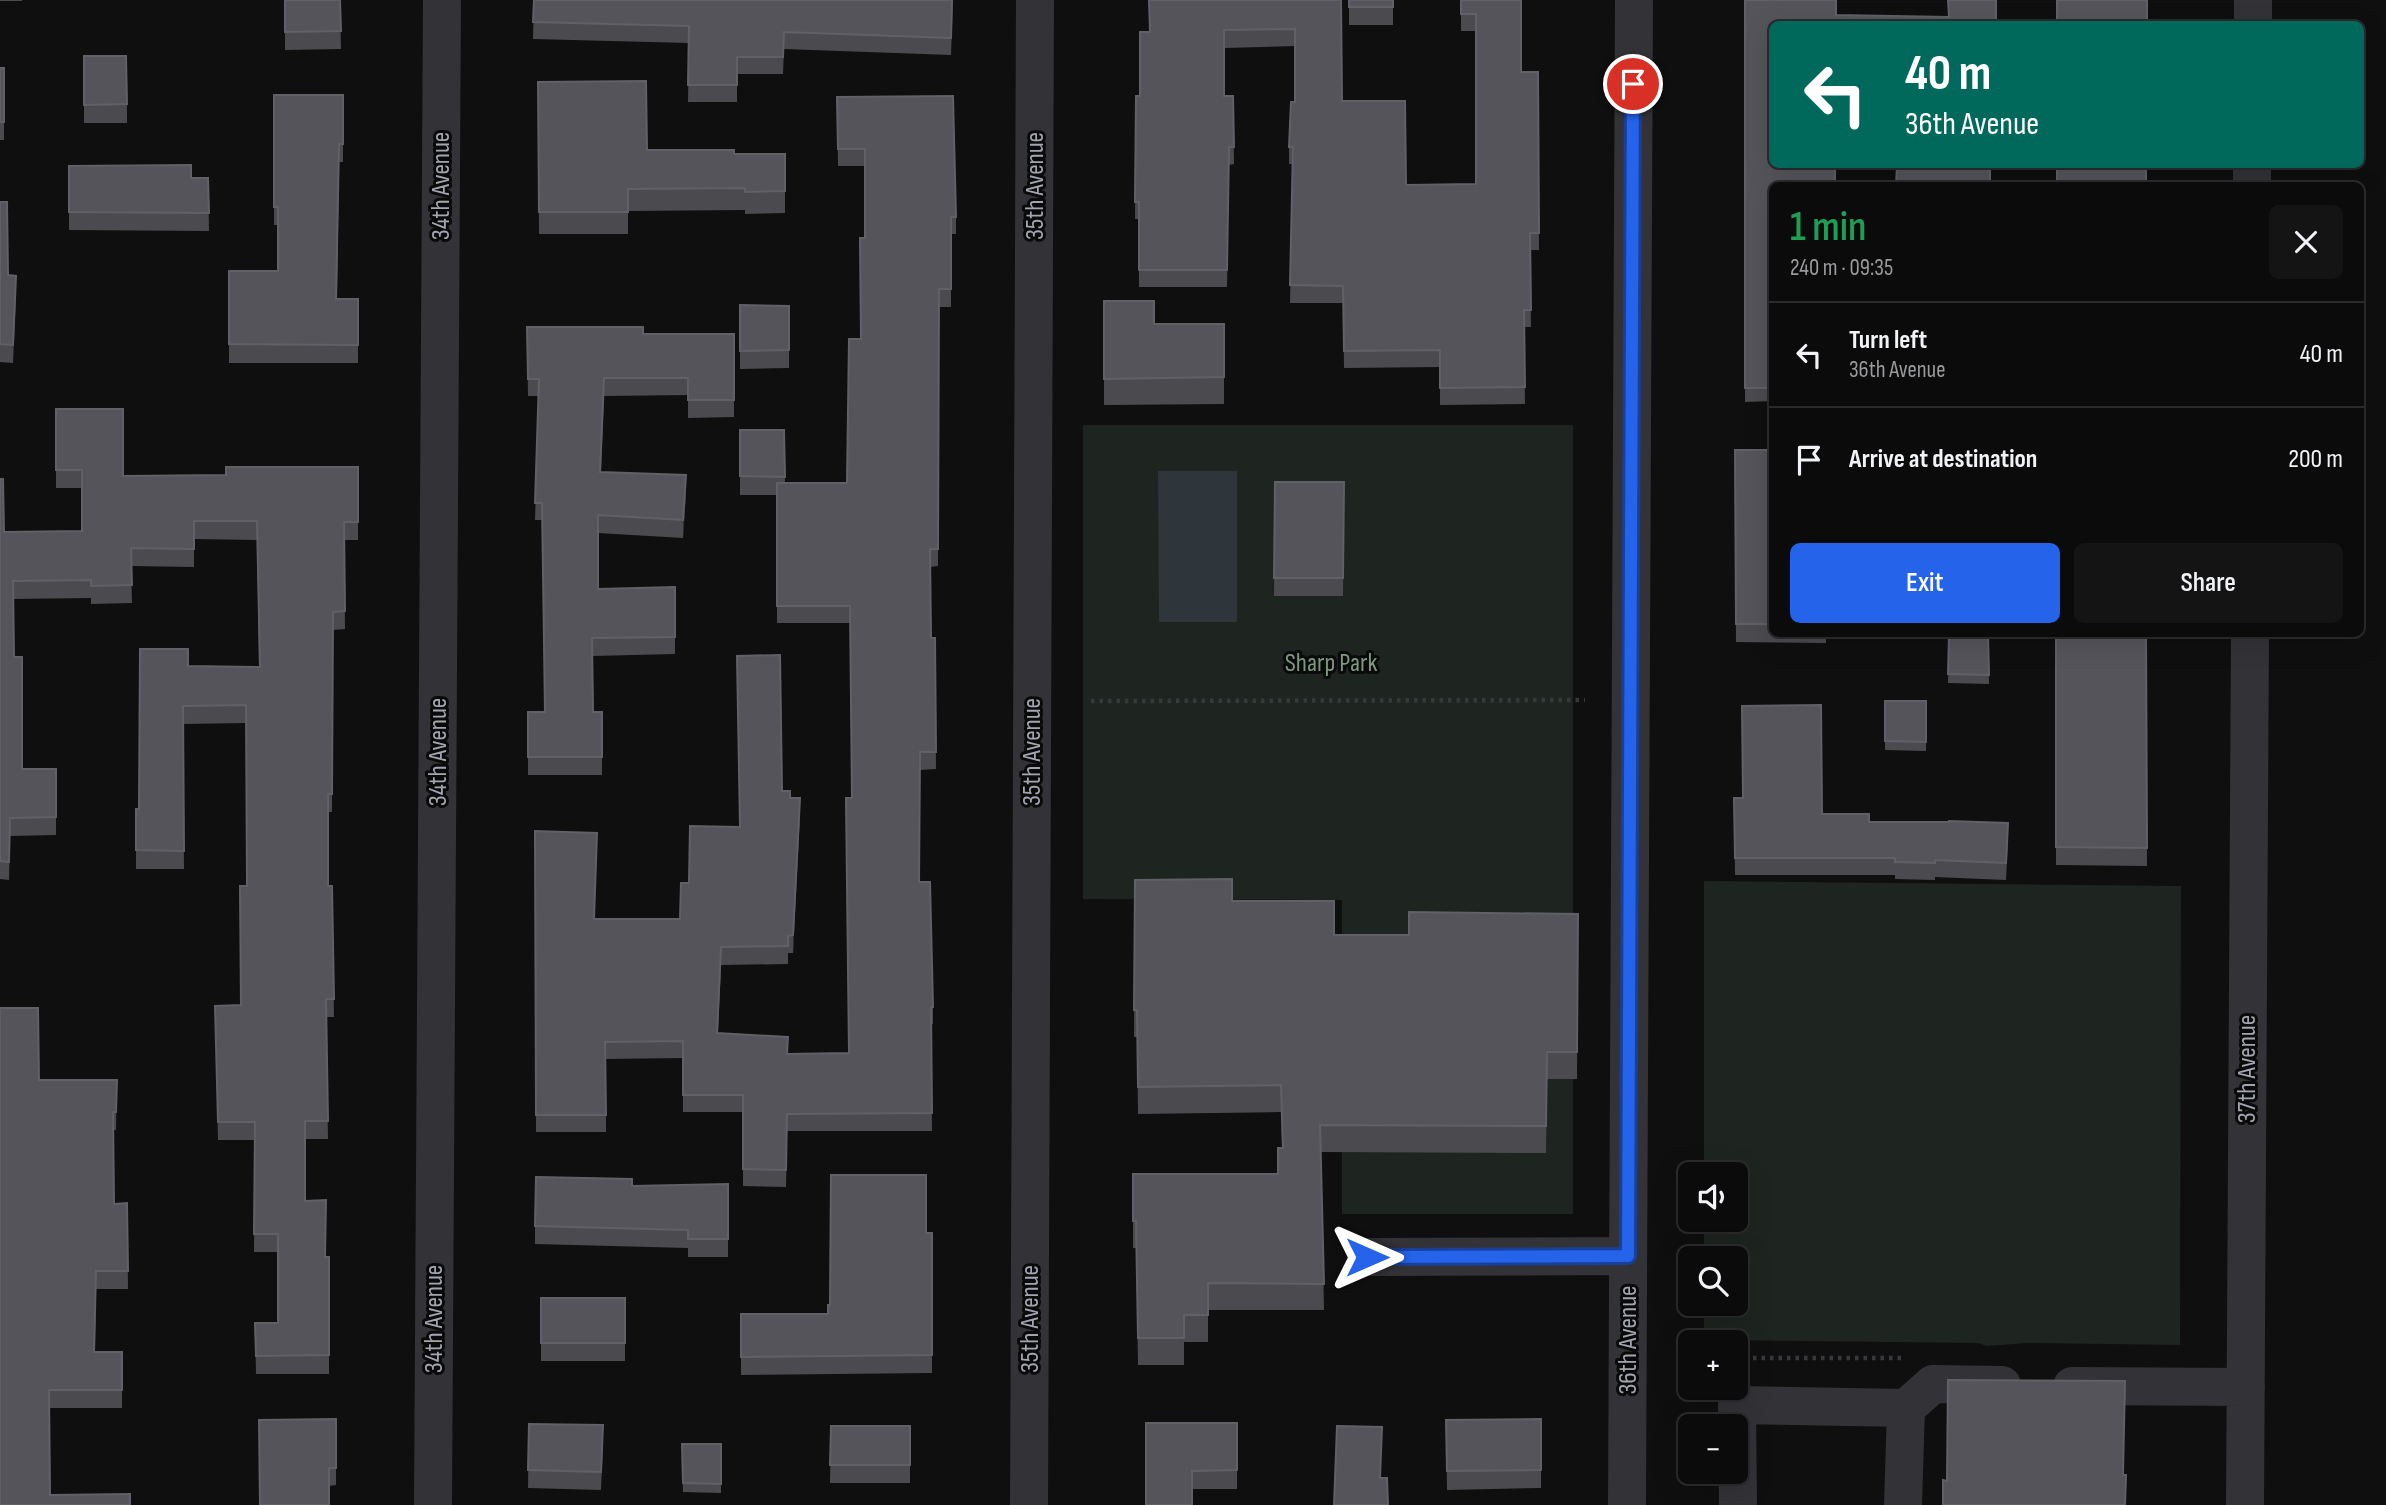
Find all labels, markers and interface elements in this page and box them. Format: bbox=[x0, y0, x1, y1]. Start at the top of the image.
text: 40 m bbox=[1905, 45, 1991, 104]
icon: left bbox=[1790, 49, 1881, 140]
pin bbox=[1603, 54, 1663, 114]
icon: arrive bbox=[1614, 65, 1652, 103]
text: 36th Avenue bbox=[1905, 105, 2039, 144]
street label: 34th Avenue bbox=[426, 132, 457, 240]
street label: 35th Avenue bbox=[1020, 132, 1051, 240]
text: 1 min bbox=[1790, 202, 1866, 253]
button: close bbox=[2269, 205, 2343, 279]
text: 240 m · 09:35 bbox=[1790, 254, 1893, 282]
text: Turn left bbox=[1849, 325, 1927, 356]
icon: left bbox=[1790, 336, 1828, 374]
text: 40 m bbox=[2300, 339, 2343, 370]
text: 36th Avenue bbox=[1849, 356, 1945, 384]
icon: arrive bbox=[1790, 441, 1828, 479]
text: Arrive at destination bbox=[1849, 444, 2037, 475]
text: 200 m bbox=[2288, 444, 2343, 475]
button: Exit bbox=[1790, 543, 2060, 623]
button: Share bbox=[2074, 543, 2343, 623]
park label: Sharp Park bbox=[1285, 648, 1377, 679]
street label: 34th Avenue bbox=[423, 698, 454, 806]
street label: 35th Avenue bbox=[1017, 698, 1048, 806]
street label: 37th Avenue bbox=[2232, 1015, 2263, 1123]
map controls bbox=[1678, 1162, 1748, 1484]
button: sound bbox=[1678, 1162, 1748, 1232]
position arrow bbox=[1330, 1220, 1404, 1294]
button: search bbox=[1678, 1246, 1748, 1316]
street label: 34th Avenue bbox=[419, 1265, 450, 1373]
street label: 35th Avenue bbox=[1015, 1265, 1046, 1373]
street label: 36th Avenue bbox=[1613, 1285, 1644, 1395]
button: + bbox=[1678, 1330, 1748, 1400]
button: − bbox=[1678, 1414, 1748, 1484]

